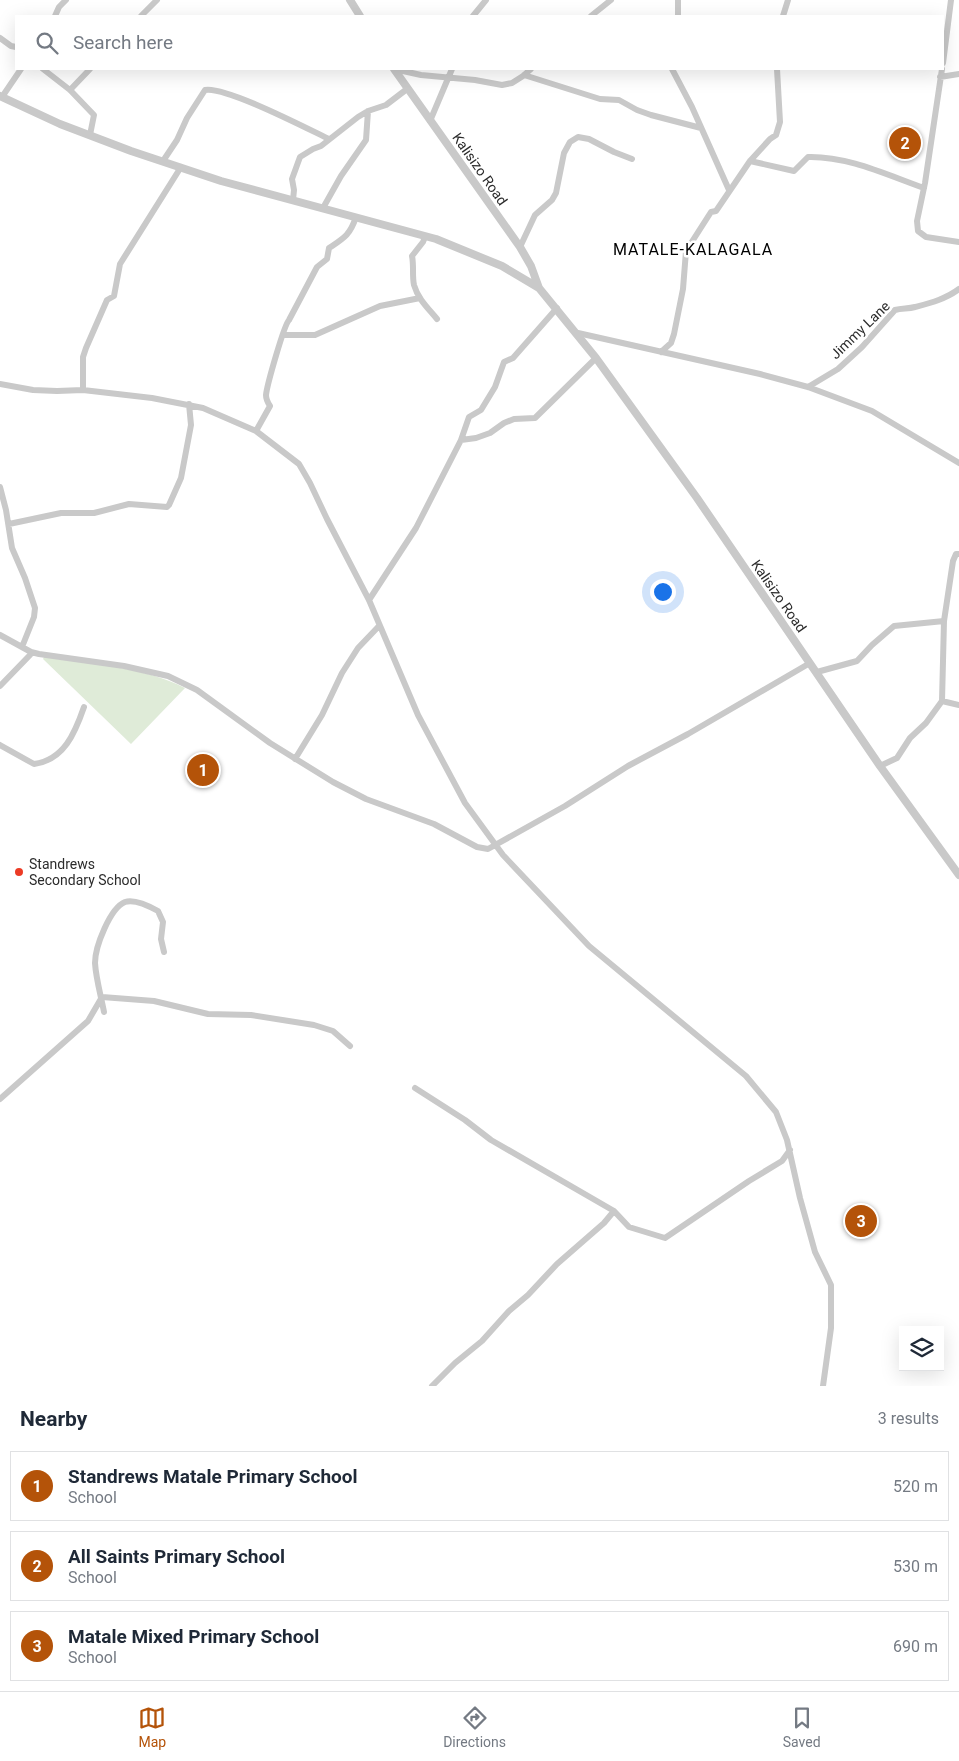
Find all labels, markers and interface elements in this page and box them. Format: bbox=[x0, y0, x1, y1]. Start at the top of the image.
search box bbox=[15, 15, 944, 70]
icon: search bbox=[33, 29, 61, 57]
text: Search here bbox=[73, 31, 173, 54]
pin: 2 bbox=[889, 124, 921, 162]
street label: Kalisizo Road bbox=[449, 130, 511, 208]
district label: MATALE-KALAGALA bbox=[613, 240, 773, 259]
street label: Jimmy Lane bbox=[827, 298, 893, 362]
street label: Kalisizo Road bbox=[748, 557, 810, 635]
your location bbox=[650, 579, 676, 605]
pin: 1 bbox=[187, 751, 219, 789]
place label: Standrews Secondary School bbox=[29, 856, 141, 888]
marker: Standrews Secondary School bbox=[13, 866, 25, 878]
pin: 3 bbox=[845, 1202, 877, 1240]
map controls bbox=[899, 1326, 944, 1371]
button: layers bbox=[899, 1326, 944, 1371]
text: Nearby bbox=[20, 1407, 87, 1431]
text: 3 results bbox=[878, 1409, 939, 1428]
text: Standrews Matale Primary School bbox=[68, 1465, 358, 1488]
text: 1 bbox=[32, 1477, 42, 1496]
text: 520 m bbox=[893, 1477, 938, 1496]
text: School bbox=[68, 1488, 117, 1507]
text: All Saints Primary School bbox=[68, 1545, 285, 1568]
text: 2 bbox=[32, 1557, 42, 1576]
text: 530 m bbox=[893, 1557, 938, 1576]
text: School bbox=[68, 1568, 117, 1587]
text: Matale Mixed Primary School bbox=[68, 1625, 319, 1648]
text: 3 bbox=[32, 1637, 42, 1656]
text: 690 m bbox=[893, 1637, 938, 1656]
text: School bbox=[68, 1648, 117, 1667]
tab: Map bbox=[138, 1704, 166, 1750]
tab: Directions bbox=[443, 1704, 506, 1750]
tab: Saved bbox=[783, 1704, 821, 1750]

